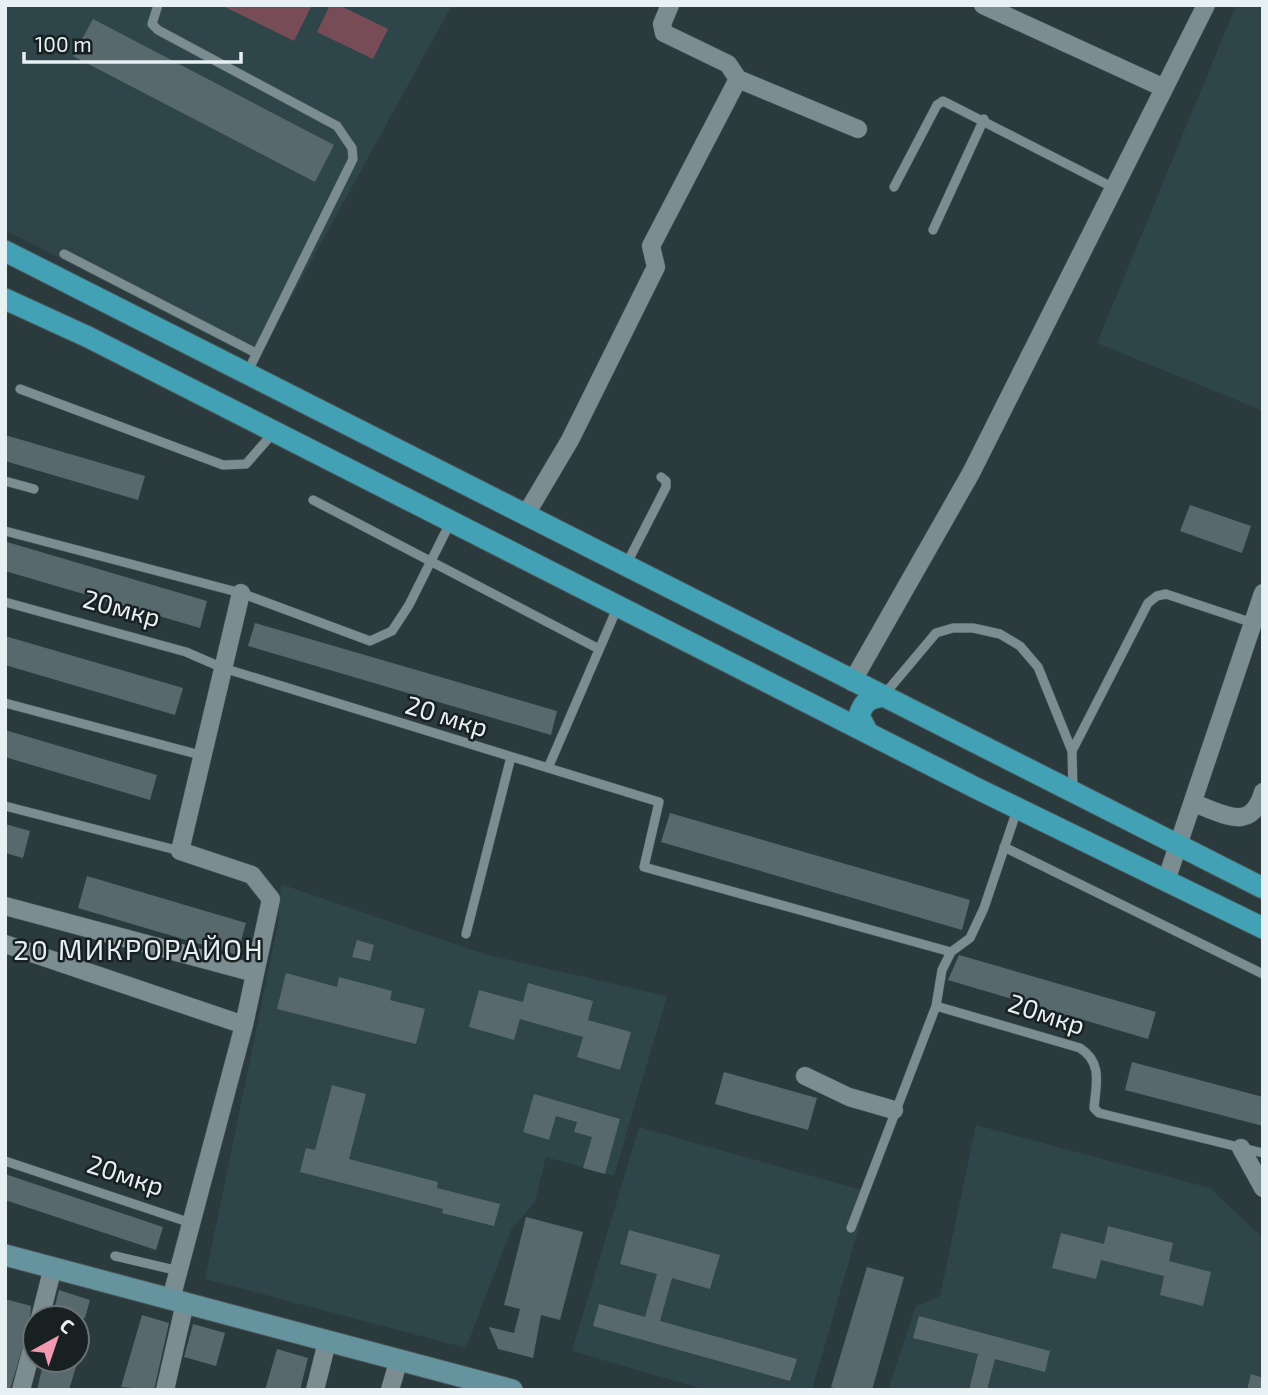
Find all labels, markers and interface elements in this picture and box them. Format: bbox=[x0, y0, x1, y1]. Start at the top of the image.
scale bar bbox=[24, 21, 242, 65]
text: 100 m bbox=[35, 31, 92, 56]
street label: 20мкр bbox=[80, 582, 164, 632]
street label: 20 мкр bbox=[402, 688, 492, 742]
district label: 20 МИКРОРАЙОН bbox=[13, 932, 265, 966]
street label: 20мкр bbox=[1005, 986, 1089, 1040]
street label: 20мкр bbox=[84, 1147, 168, 1201]
north arrow bbox=[21, 1304, 91, 1374]
text: С bbox=[56, 1313, 79, 1338]

